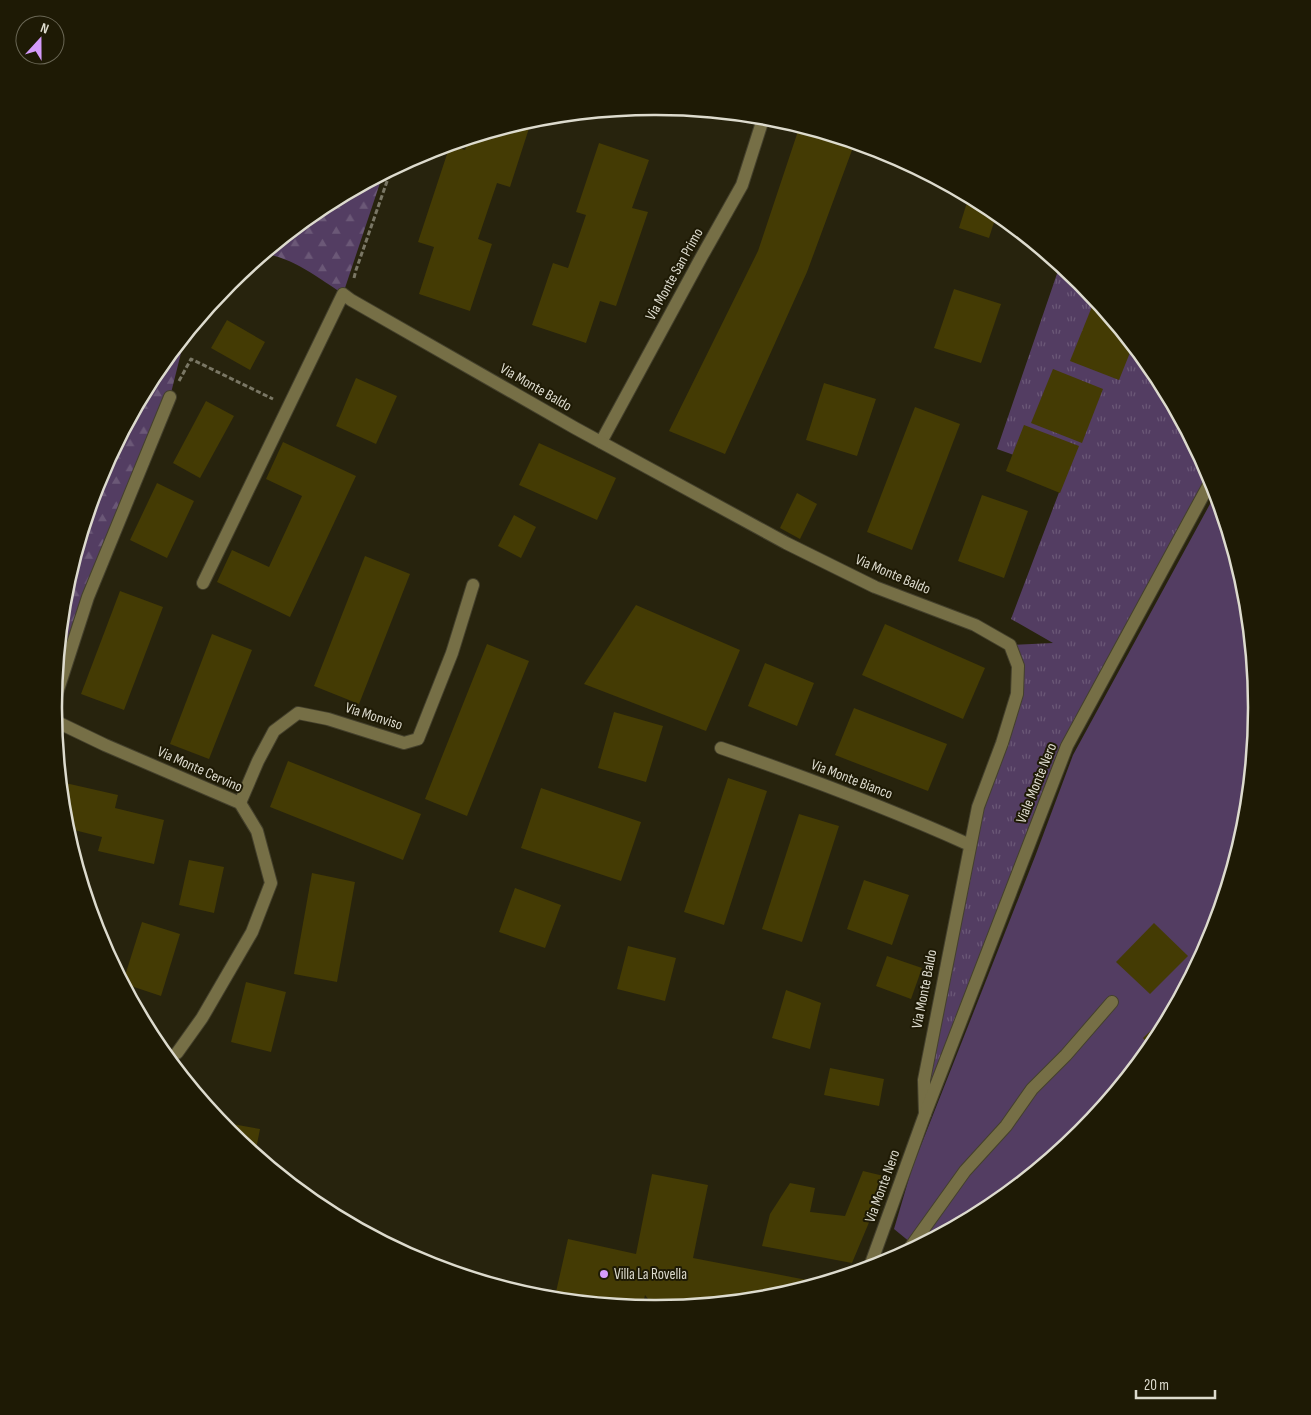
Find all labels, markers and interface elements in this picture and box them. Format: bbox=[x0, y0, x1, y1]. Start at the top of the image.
north arrow bbox=[15, 15, 65, 65]
text: N bbox=[38, 19, 51, 38]
street label: Via Monte San Primo bbox=[641, 225, 708, 324]
street label: Via Monte Baldo bbox=[496, 359, 575, 416]
street label: Via Monte Baldo bbox=[852, 550, 933, 599]
street label: Via Monviso bbox=[343, 698, 405, 735]
street label: Viale Monte Nero bbox=[1012, 740, 1061, 826]
street label: Via Monte Cervino bbox=[154, 742, 245, 797]
street label: Via Monte Bianco bbox=[808, 755, 895, 804]
street label: Via Monte Baldo bbox=[908, 948, 941, 1030]
street label: Via Monte Nero bbox=[861, 1147, 904, 1225]
place label: Villa La Rovella bbox=[614, 1265, 687, 1284]
marker: Villa La Rovella bbox=[598, 1268, 610, 1280]
scale bar bbox=[1136, 1368, 1215, 1400]
text: 20 m bbox=[1144, 1376, 1169, 1395]

